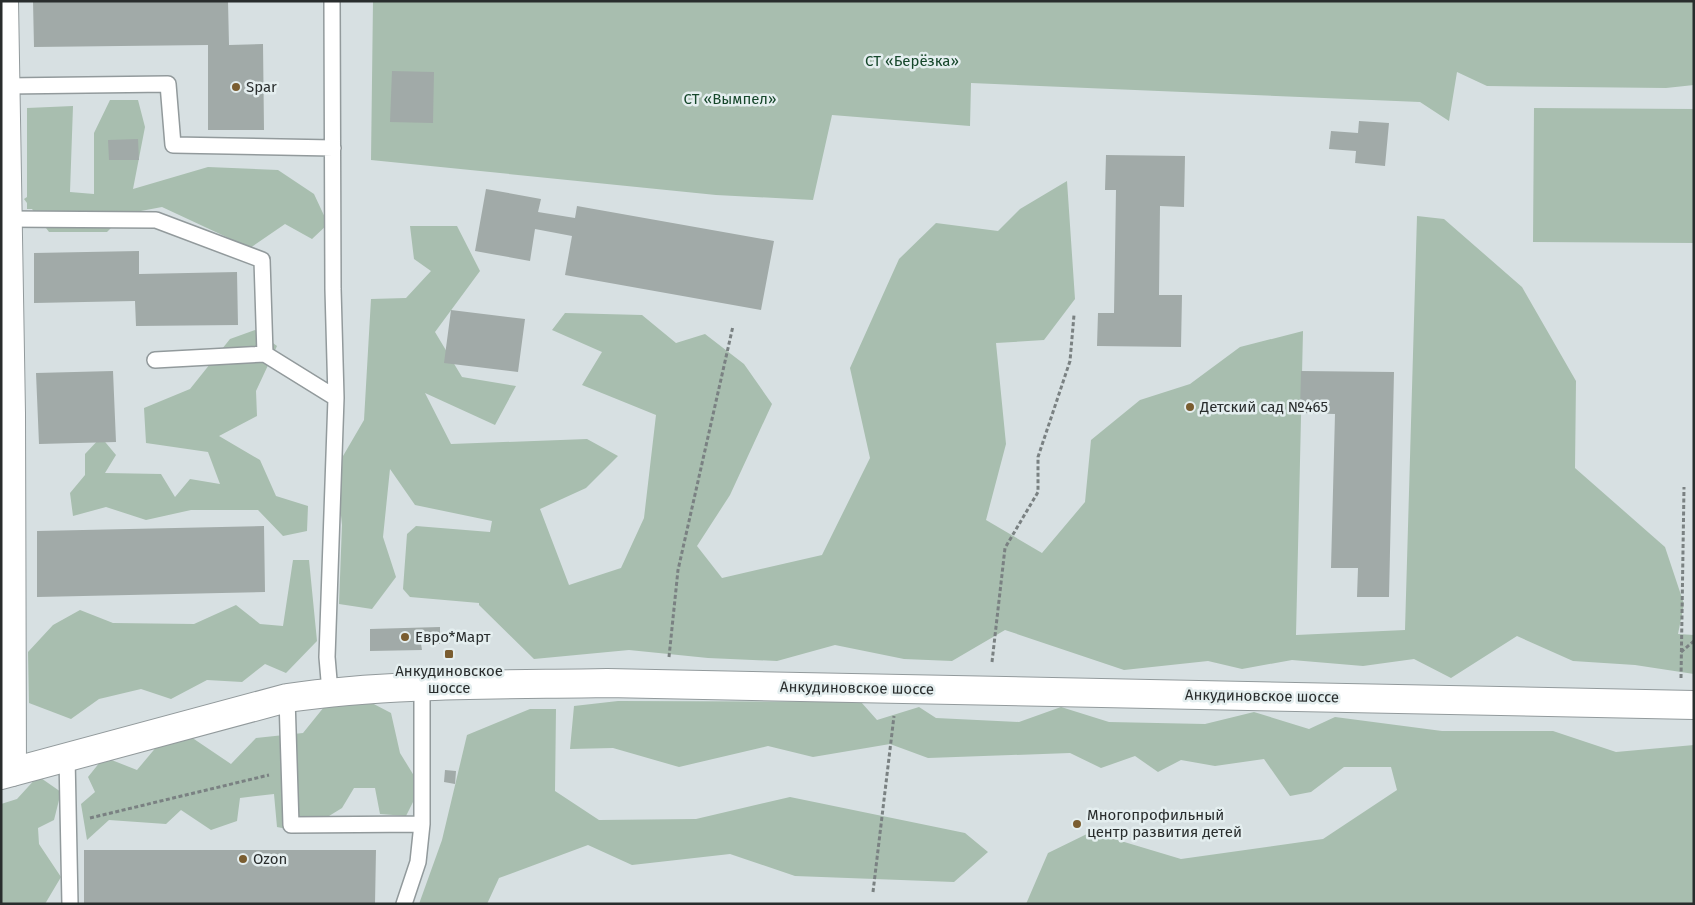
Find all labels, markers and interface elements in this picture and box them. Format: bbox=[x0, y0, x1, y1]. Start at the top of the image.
park label: СТ «Берёзка» bbox=[865, 52, 959, 70]
place label: Spar bbox=[246, 78, 277, 96]
marker: Spar bbox=[230, 81, 242, 93]
park label: СТ «Вымпел» bbox=[684, 90, 776, 108]
place label: Детский сад №465 bbox=[1199, 398, 1328, 416]
marker: Детский сад №465 bbox=[1184, 401, 1196, 413]
place label: Евро*Март bbox=[415, 628, 491, 646]
marker: Евро*Март bbox=[399, 631, 411, 643]
marker: Анкудиновское шоссе bbox=[443, 648, 455, 660]
place label: Анкудиновское шоссе bbox=[395, 662, 503, 697]
street label: Анкудиновское шоссе bbox=[780, 678, 934, 698]
street label: Анкудиновское шоссе bbox=[1185, 686, 1339, 706]
place label: Многопрофильный центр развития детей bbox=[1087, 806, 1242, 841]
marker: Многопрофильный центр развития детей bbox=[1071, 818, 1083, 830]
place label: Ozon bbox=[253, 850, 287, 868]
marker: Ozon bbox=[237, 853, 249, 865]

